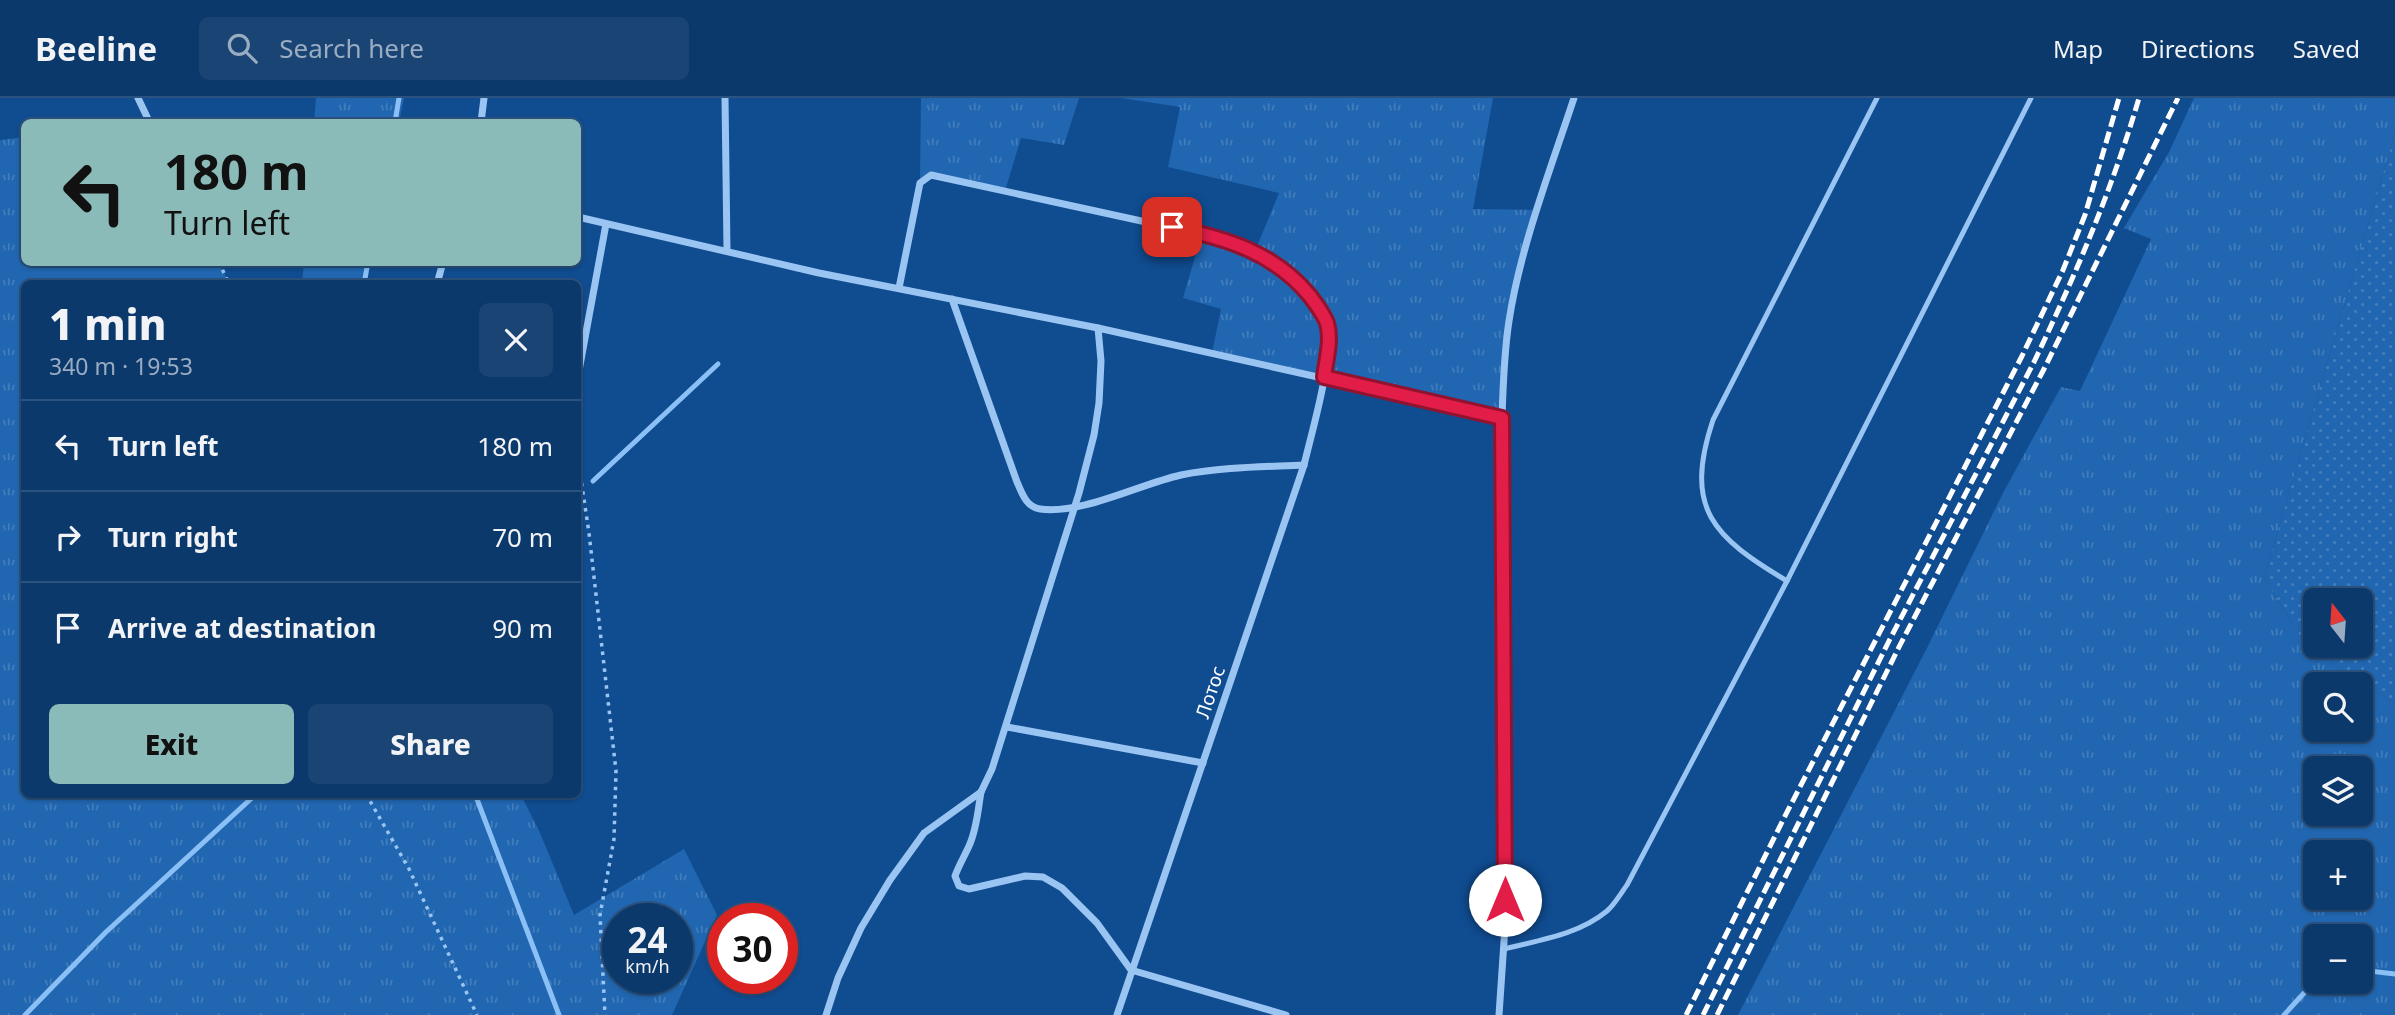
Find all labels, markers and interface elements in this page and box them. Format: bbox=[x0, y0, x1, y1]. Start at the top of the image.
search box bbox=[199, 17, 689, 80]
text: Beeline bbox=[35, 26, 157, 71]
icon: search bbox=[223, 29, 261, 67]
text: Search here bbox=[279, 30, 424, 66]
text: Map bbox=[2053, 32, 2103, 65]
text: Directions bbox=[2141, 32, 2255, 65]
text: Saved bbox=[2293, 32, 2360, 65]
text: 180 m bbox=[164, 138, 309, 204]
icon: left bbox=[49, 147, 140, 238]
pin bbox=[1142, 197, 1202, 257]
text: Turn left bbox=[164, 201, 290, 244]
icon: arrive bbox=[1153, 208, 1191, 246]
text: 1 min bbox=[49, 295, 166, 352]
button: close bbox=[479, 303, 553, 377]
text: 340 m · 19:53 bbox=[49, 350, 193, 382]
icon: left bbox=[49, 427, 87, 465]
text: Turn left bbox=[108, 428, 219, 464]
text: 180 m bbox=[477, 428, 553, 464]
icon: right bbox=[49, 518, 87, 556]
text: Turn right bbox=[108, 519, 238, 555]
text: 70 m bbox=[492, 519, 553, 555]
north arrow bbox=[2303, 588, 2373, 658]
map controls bbox=[2303, 588, 2373, 994]
icon: arrive bbox=[49, 609, 87, 647]
text: Arrive at destination bbox=[108, 610, 377, 646]
text: 90 m bbox=[492, 610, 553, 646]
street label: Лотос bbox=[1189, 662, 1231, 722]
button: search bbox=[2303, 672, 2373, 742]
button: Exit bbox=[49, 704, 294, 784]
button: Share bbox=[308, 704, 553, 784]
button: layers bbox=[2303, 756, 2373, 826]
button: + bbox=[2303, 840, 2373, 910]
position arrow bbox=[1468, 863, 1542, 937]
speed limit sign: 30 bbox=[707, 903, 798, 994]
text: 24 bbox=[627, 916, 668, 963]
button: − bbox=[2303, 924, 2373, 994]
text: km/h bbox=[625, 954, 670, 978]

